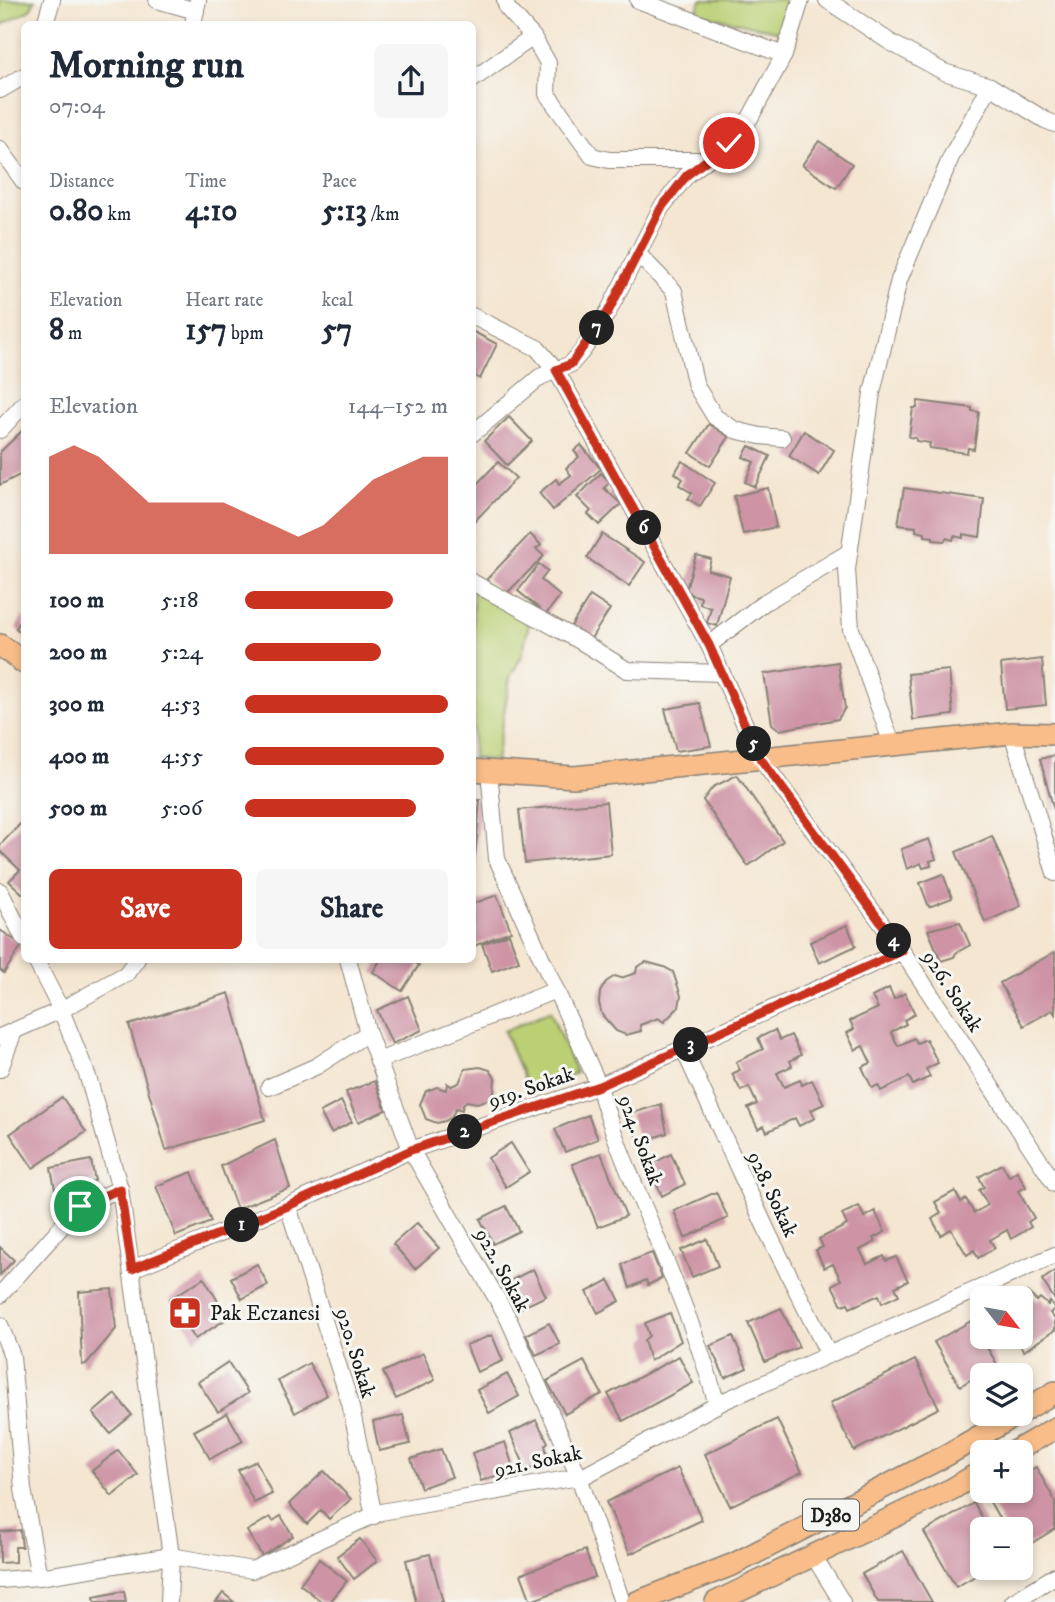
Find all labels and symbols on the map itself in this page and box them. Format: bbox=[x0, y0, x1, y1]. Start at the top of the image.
pin bbox=[699, 113, 759, 173]
pin: 7 bbox=[580, 310, 614, 346]
pin: 6 bbox=[626, 510, 662, 546]
pin: 5 bbox=[736, 726, 772, 762]
pin: 4 bbox=[876, 923, 912, 958]
street label: 926. Sokak bbox=[916, 945, 988, 1038]
pin: 3 bbox=[674, 1028, 708, 1062]
street label: 919. Sokak bbox=[484, 1061, 578, 1115]
street label: 924. Sokak bbox=[611, 1091, 669, 1189]
pin: 2 bbox=[448, 1114, 482, 1150]
street label: 928. Sokak bbox=[741, 1146, 803, 1242]
pin bbox=[50, 1176, 110, 1236]
pin: 1 bbox=[224, 1208, 260, 1242]
street label: 922. Sokak bbox=[468, 1223, 536, 1317]
north arrow bbox=[970, 1286, 1032, 1349]
pharmacy icon: Pak Eczanesi bbox=[166, 1294, 204, 1332]
place label: Pak Eczanesi bbox=[210, 1301, 320, 1327]
street label: 920. Sokak bbox=[329, 1304, 381, 1402]
street label: 921. Sokak bbox=[491, 1440, 585, 1484]
road number: D380 bbox=[803, 1499, 859, 1530]

